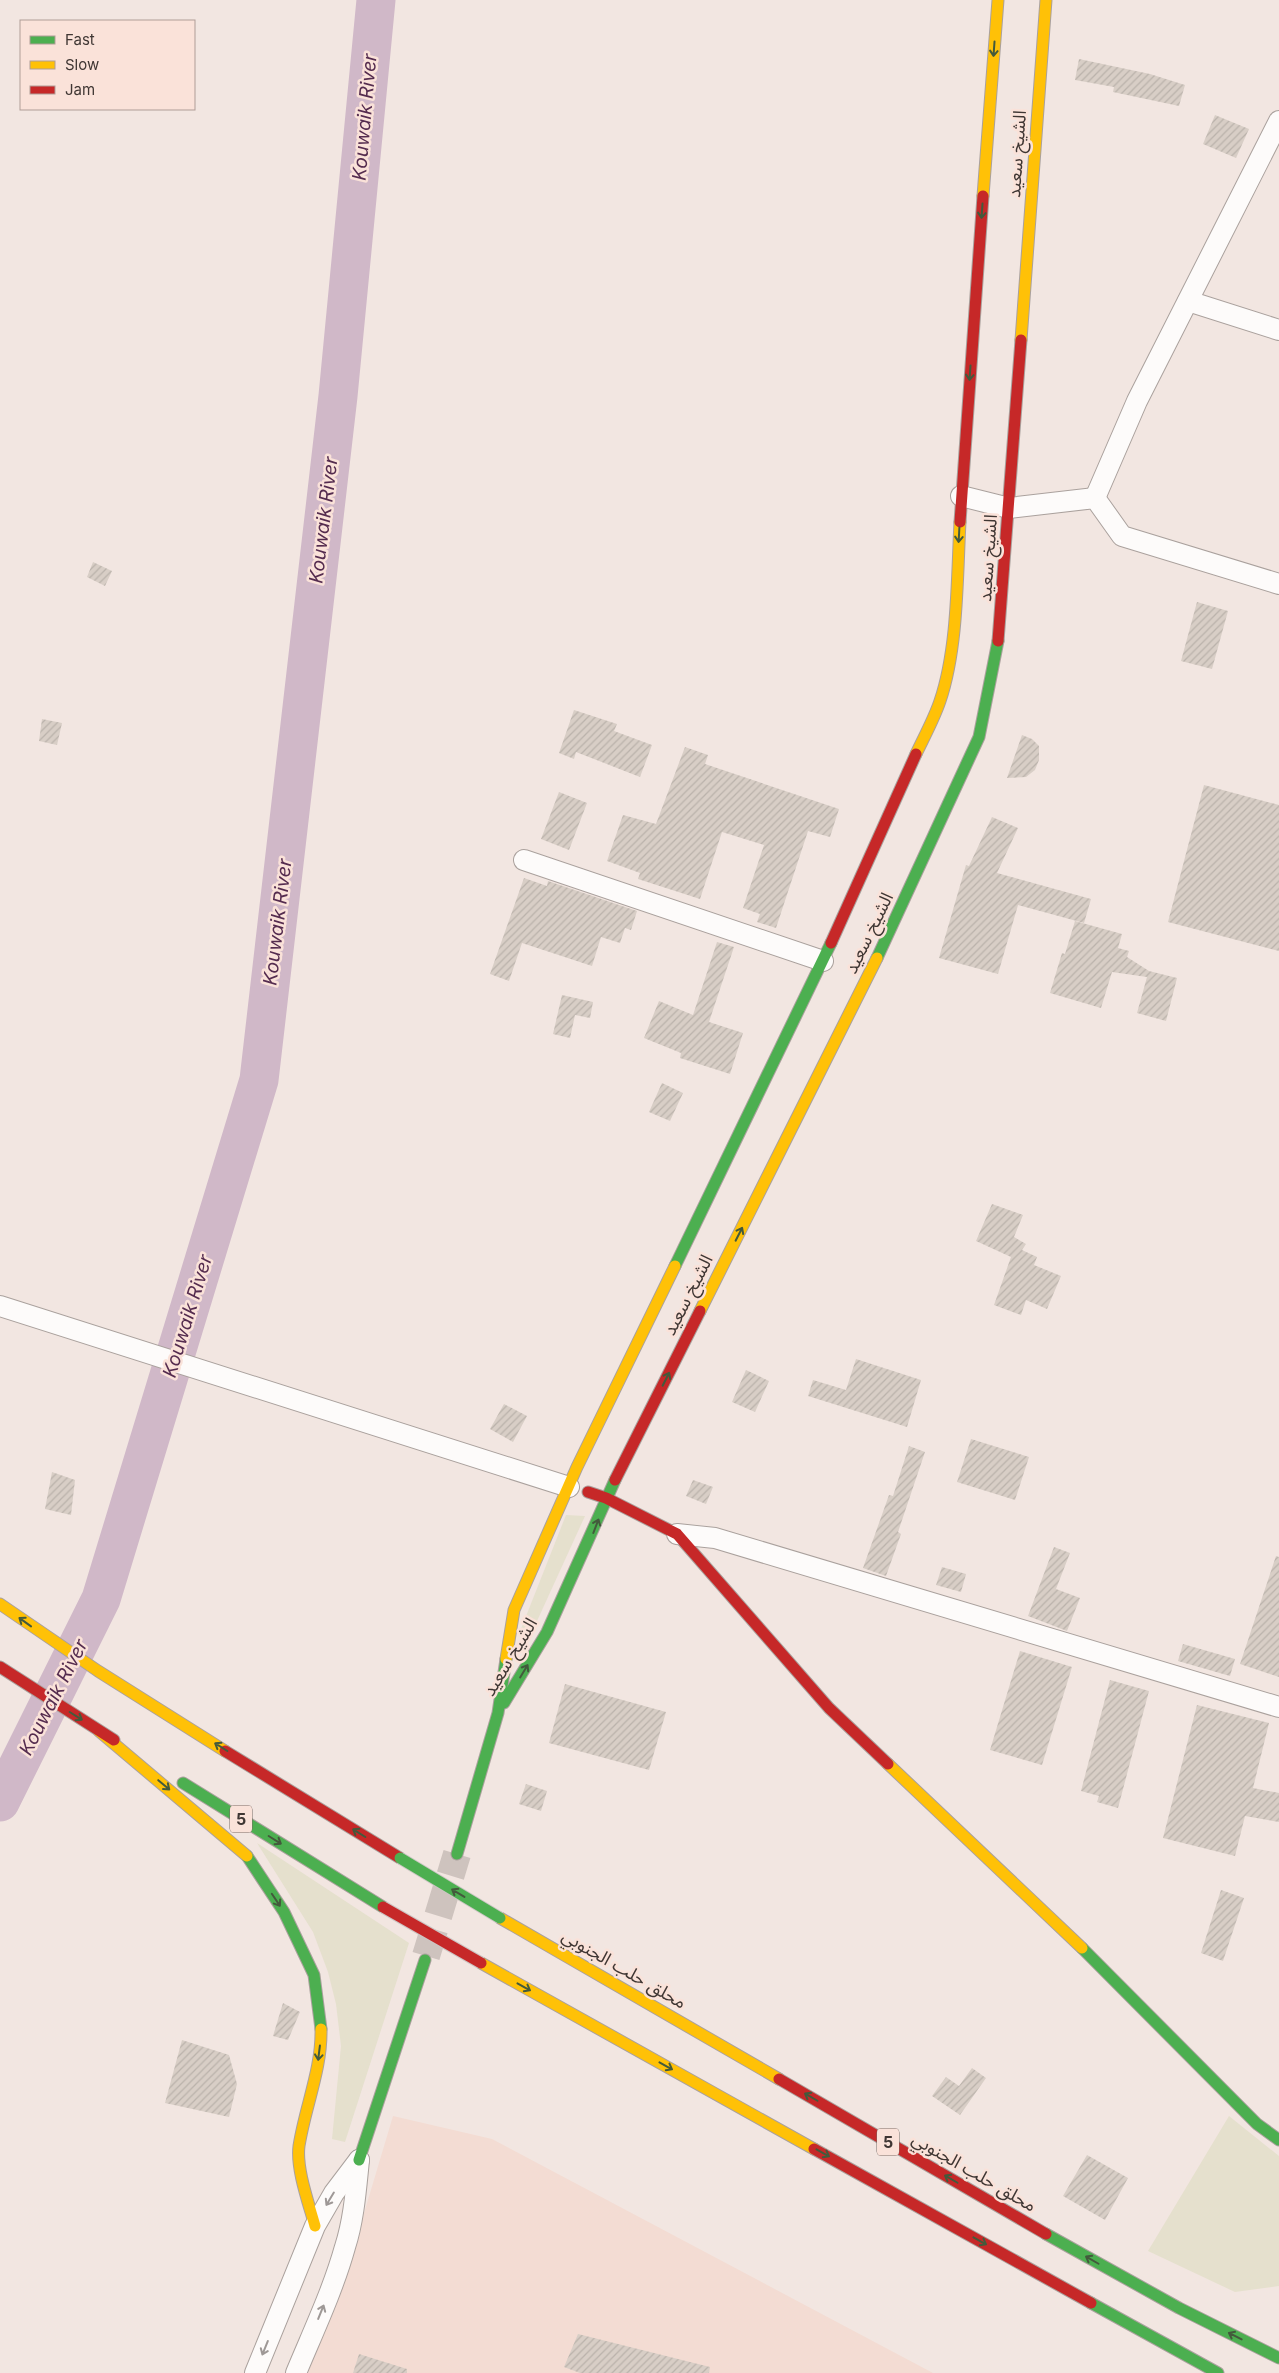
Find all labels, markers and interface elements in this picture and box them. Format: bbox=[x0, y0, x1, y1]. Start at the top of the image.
legend bbox=[20, 20, 195, 110]
text: Fast bbox=[65, 30, 95, 49]
one-way arrow bbox=[990, 40, 999, 56]
water label: Kouwaik River bbox=[347, 52, 382, 181]
text: Slow bbox=[65, 55, 99, 74]
text: Jam bbox=[65, 80, 95, 99]
street label: الشيخ سعيد bbox=[1003, 110, 1033, 199]
one-way arrow bbox=[978, 202, 987, 218]
one-way arrow bbox=[966, 364, 975, 380]
water label: Kouwaik River bbox=[304, 455, 343, 585]
street label: الشيخ سعيد bbox=[974, 514, 1004, 603]
one-way arrow bbox=[955, 527, 964, 543]
water label: Kouwaik River bbox=[258, 857, 297, 987]
street label: الشيخ سعيد bbox=[840, 889, 900, 978]
one-way arrow bbox=[734, 1227, 744, 1242]
water label: Kouwaik River bbox=[158, 1251, 217, 1380]
street label: الشيخ سعيد bbox=[658, 1251, 719, 1340]
one-way arrow bbox=[662, 1372, 671, 1387]
one-way arrow bbox=[592, 1519, 601, 1534]
street label: الشيخ سعيد bbox=[478, 1614, 544, 1701]
one-way arrow bbox=[18, 1617, 32, 1627]
water label: Kouwaik River bbox=[14, 1635, 93, 1759]
one-way arrow bbox=[519, 1664, 529, 1678]
one-way arrow bbox=[68, 1712, 82, 1722]
one-way arrow bbox=[214, 1742, 228, 1752]
one-way arrow bbox=[157, 1779, 170, 1790]
road number: 5 bbox=[230, 1806, 252, 1832]
one-way arrow bbox=[352, 1827, 366, 1837]
one-way arrow bbox=[267, 1835, 281, 1845]
one-way arrow bbox=[452, 1887, 466, 1897]
one-way arrow bbox=[271, 1893, 281, 1907]
street label: محلق حلب الجنوبي bbox=[557, 1925, 690, 2015]
one-way arrow bbox=[516, 1982, 531, 1992]
one-way arrow bbox=[314, 2044, 324, 2060]
one-way arrow bbox=[658, 2061, 673, 2071]
one-way arrow bbox=[804, 2092, 818, 2102]
road number: 5 bbox=[877, 2128, 899, 2156]
street label: محلق حلب الجنوبي bbox=[907, 2128, 1040, 2218]
one-way arrow bbox=[815, 2149, 830, 2159]
one-way arrow bbox=[945, 2173, 959, 2183]
one-way arrow bbox=[325, 2192, 335, 2206]
one-way arrow bbox=[973, 2236, 988, 2246]
one-way arrow bbox=[1085, 2255, 1100, 2265]
one-way arrow bbox=[317, 2305, 326, 2320]
one-way arrow bbox=[1228, 2331, 1243, 2341]
one-way arrow bbox=[260, 2340, 269, 2355]

